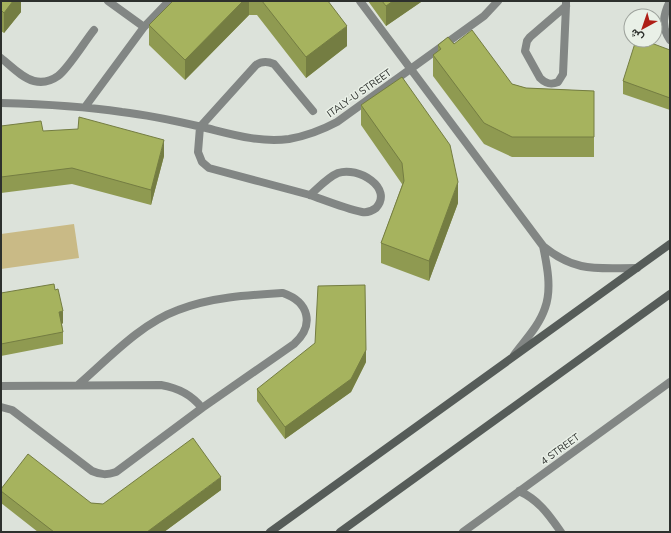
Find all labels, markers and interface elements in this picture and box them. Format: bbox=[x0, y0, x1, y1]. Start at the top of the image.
north arrow bbox=[623, 8, 663, 48]
text: ش bbox=[627, 26, 646, 45]
street label: ITALY-U STREET bbox=[324, 66, 394, 120]
street label: 4 STREET bbox=[538, 430, 582, 468]

